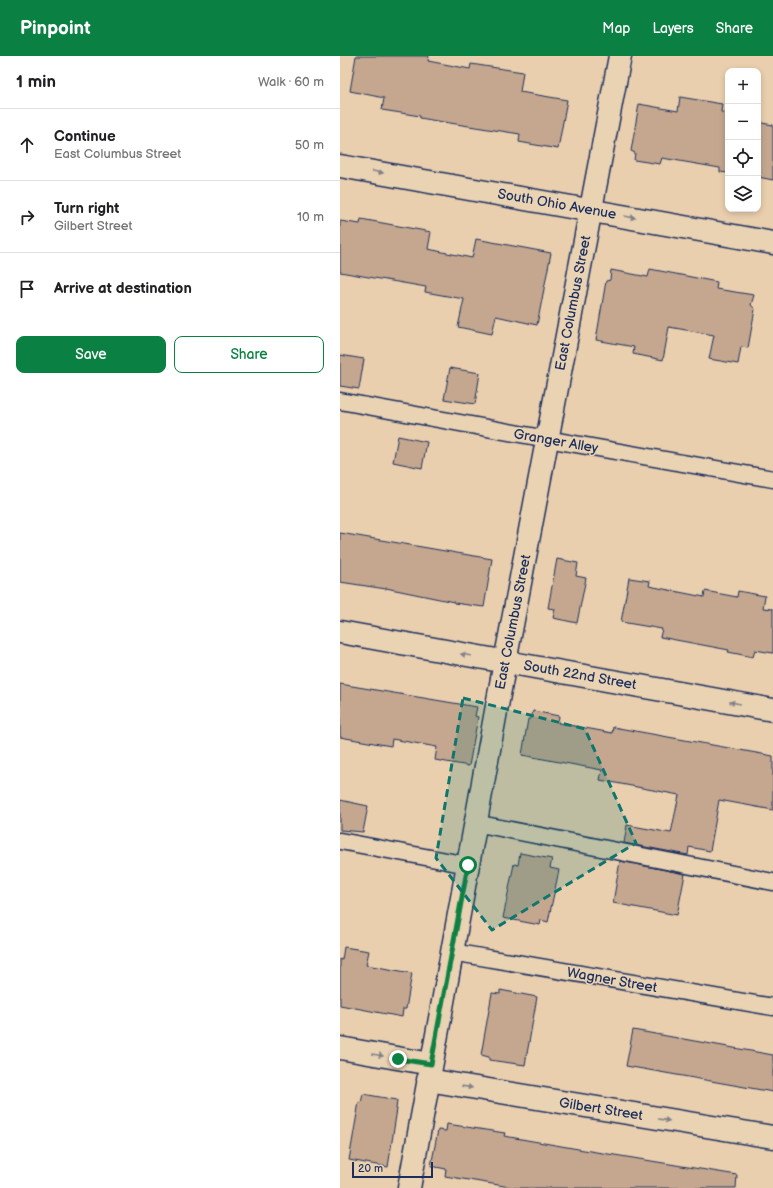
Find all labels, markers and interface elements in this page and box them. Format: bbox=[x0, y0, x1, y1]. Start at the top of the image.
text: Pinpoint bbox=[20, 17, 91, 40]
text: Map bbox=[602, 20, 630, 37]
text: Layers bbox=[652, 20, 694, 37]
text: Share bbox=[716, 20, 753, 37]
map controls bbox=[725, 68, 761, 212]
button: + bbox=[725, 68, 761, 104]
text: 1 min bbox=[16, 72, 56, 92]
text: Walk · 60 m bbox=[258, 74, 324, 90]
button: − bbox=[725, 104, 761, 140]
text: Continue bbox=[54, 127, 116, 146]
icon: ahead bbox=[16, 134, 38, 156]
text: 50 m bbox=[295, 137, 324, 153]
button: locate bbox=[725, 140, 761, 176]
text: East Columbus Street bbox=[54, 146, 181, 162]
one-way arrow bbox=[372, 170, 385, 176]
button: layers bbox=[725, 176, 761, 212]
street label: South Ohio Avenue bbox=[496, 185, 618, 223]
text: Turn right bbox=[54, 199, 119, 218]
icon: right bbox=[16, 206, 38, 228]
text: 10 m bbox=[297, 209, 324, 225]
one-way arrow bbox=[624, 214, 636, 220]
text: Gilbert Street bbox=[54, 218, 133, 234]
street label: East Columbus Street bbox=[552, 233, 595, 372]
icon: arrive bbox=[16, 278, 38, 300]
text: Arrive at destination bbox=[54, 279, 192, 298]
button: Save bbox=[16, 336, 166, 373]
button: Share bbox=[174, 336, 324, 373]
street label: Granger Alley bbox=[512, 425, 600, 457]
street label: East Columbus Street bbox=[492, 552, 535, 691]
one-way arrow bbox=[460, 652, 472, 658]
street label: South 22nd Street bbox=[522, 657, 638, 693]
one-way arrow bbox=[729, 700, 741, 706]
route start bbox=[459, 856, 477, 874]
street label: Wagner Street bbox=[566, 964, 659, 996]
route end bbox=[389, 1050, 407, 1068]
one-way arrow bbox=[372, 1053, 384, 1059]
one-way arrow bbox=[461, 1084, 473, 1090]
street label: Gilbert Street bbox=[558, 1094, 645, 1124]
one-way arrow bbox=[658, 1117, 670, 1123]
scale bar bbox=[352, 1160, 433, 1179]
text: 20 m bbox=[358, 1162, 383, 1175]

